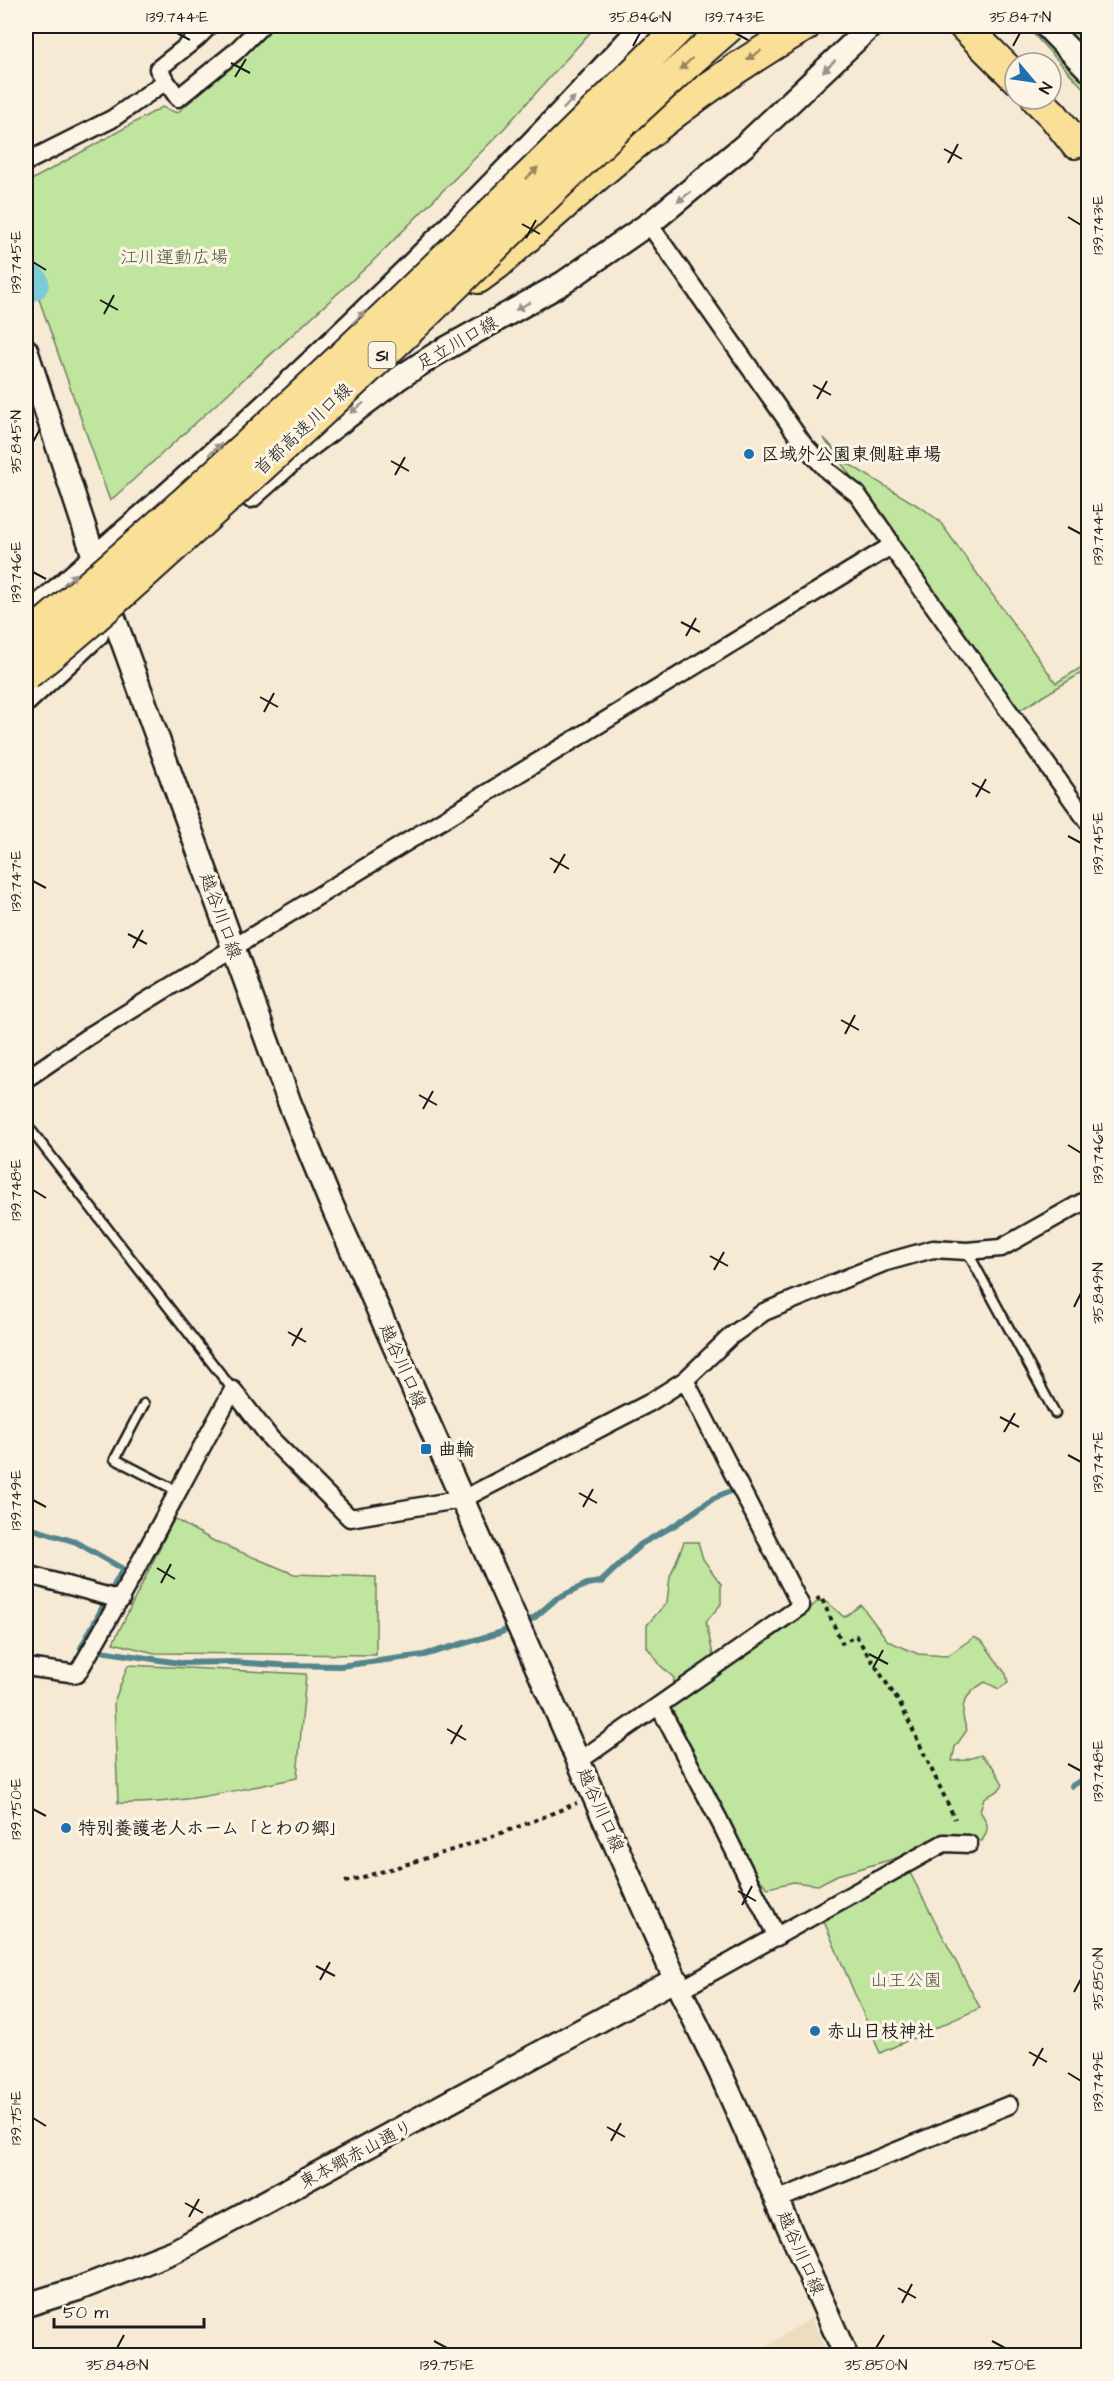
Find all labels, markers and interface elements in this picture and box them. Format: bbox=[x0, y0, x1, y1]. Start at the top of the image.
text: 139.744°E bbox=[146, 7, 208, 28]
text: 35.846°N bbox=[609, 7, 671, 28]
text: 139.743°E bbox=[705, 7, 765, 28]
text: 35.847°N bbox=[989, 7, 1051, 28]
one-way arrow bbox=[746, 50, 763, 61]
north arrow bbox=[1003, 51, 1063, 111]
one-way arrow bbox=[678, 57, 693, 71]
one-way arrow bbox=[822, 59, 837, 72]
text: N bbox=[1033, 78, 1057, 98]
one-way arrow bbox=[562, 96, 576, 111]
one-way arrow bbox=[524, 166, 538, 180]
one-way arrow bbox=[677, 190, 692, 202]
text: 139.743°E bbox=[1088, 195, 1109, 255]
text: 139.745°E bbox=[6, 231, 27, 293]
park label: 江川運動広場 bbox=[120, 245, 228, 270]
one-way arrow bbox=[514, 301, 531, 311]
one-way arrow bbox=[351, 310, 366, 324]
street label: 足立川口線 bbox=[412, 310, 502, 377]
road number: S1 bbox=[368, 342, 395, 368]
street label: 首都高速川口線 bbox=[249, 377, 358, 481]
one-way arrow bbox=[350, 402, 366, 414]
text: 35.845°N bbox=[6, 410, 27, 474]
one-way arrow bbox=[208, 442, 223, 456]
place label: 区域外公園東側駐車場 bbox=[761, 442, 941, 467]
marker: 区域外公園東側駐車場 bbox=[742, 447, 756, 461]
text: 139.744°E bbox=[1088, 503, 1109, 565]
text: 139.746°E bbox=[6, 541, 27, 603]
one-way arrow bbox=[62, 573, 77, 586]
text: 139.745°E bbox=[1088, 812, 1109, 874]
text: 139.747°E bbox=[6, 850, 27, 912]
street label: 越谷川口線 bbox=[193, 870, 248, 963]
text: 139.746°E bbox=[1088, 1122, 1109, 1184]
text: 139.748°E bbox=[6, 1159, 27, 1221]
text: 35.849°N bbox=[1088, 1262, 1109, 1324]
street label: 越谷川口線 bbox=[373, 1320, 432, 1412]
text: 139.747°E bbox=[1088, 1431, 1109, 1493]
place label: 曲輪 bbox=[438, 1437, 475, 1462]
marker: 曲輪 bbox=[419, 1442, 433, 1456]
text: 139.749°E bbox=[6, 1470, 27, 1530]
text: 139.748°E bbox=[1088, 1740, 1109, 1802]
street label: 越谷川口線 bbox=[571, 1764, 630, 1856]
text: 139.750°E bbox=[6, 1778, 27, 1840]
place label: 特別養護老人ホーム「とわの郷」 bbox=[78, 1816, 347, 1841]
marker: 特別養護老人ホーム「とわの郷」 bbox=[59, 1821, 73, 1835]
text: 35.850°N bbox=[1088, 1948, 1109, 2010]
park label: 山王公園 bbox=[870, 1968, 942, 1993]
place label: 赤山日枝神社 bbox=[827, 2019, 935, 2044]
marker: 赤山日枝神社 bbox=[808, 2024, 822, 2038]
text: 139.749°E bbox=[1088, 2051, 1109, 2111]
text: 139.751°E bbox=[6, 2091, 27, 2145]
street label: 東本郷赤山通り bbox=[295, 2114, 418, 2195]
street label: 越谷川口線 bbox=[771, 2207, 830, 2299]
scale bar bbox=[54, 2291, 204, 2329]
text: 50 m bbox=[63, 2300, 108, 2325]
text: 35.848°N bbox=[86, 2355, 148, 2376]
text: 139.751°E bbox=[420, 2355, 474, 2376]
text: 35.850°N bbox=[845, 2355, 907, 2376]
text: 139.750°E bbox=[974, 2355, 1036, 2376]

